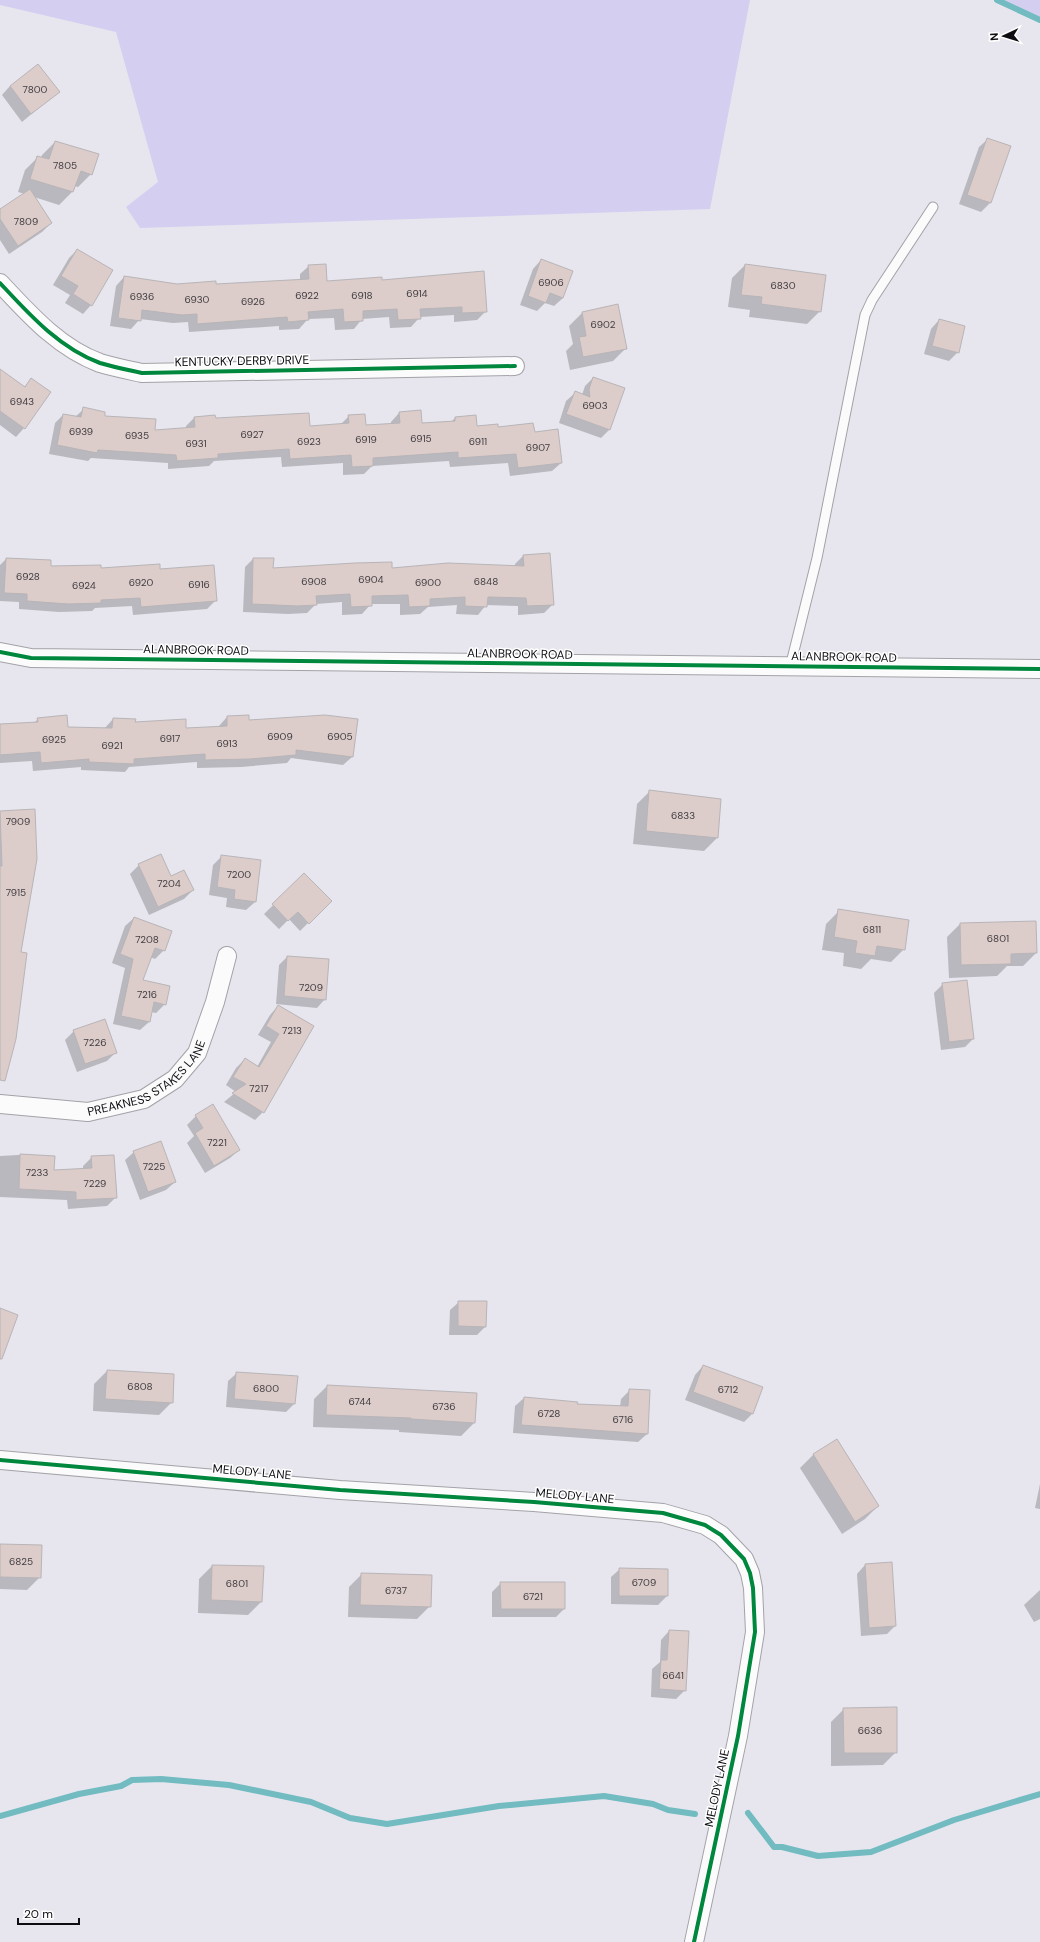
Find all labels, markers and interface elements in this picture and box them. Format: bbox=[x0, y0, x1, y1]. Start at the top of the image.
north arrow bbox=[984, 16, 1024, 56]
text: N bbox=[987, 32, 1001, 41]
house number: 7800 bbox=[23, 83, 48, 96]
house number: 7805 bbox=[53, 159, 77, 172]
house number: 7809 bbox=[14, 215, 38, 228]
house number: 6906 bbox=[538, 276, 564, 289]
house number: 6830 bbox=[770, 279, 796, 292]
house number: 6914 bbox=[406, 287, 428, 300]
house number: 6922 bbox=[295, 289, 319, 302]
house number: 6918 bbox=[351, 289, 373, 302]
house number: 6936 bbox=[130, 290, 154, 303]
house number: 6930 bbox=[185, 293, 210, 306]
house number: 6926 bbox=[241, 295, 265, 308]
house number: 6902 bbox=[591, 318, 616, 331]
street label: KENTUCKY DERBY DRIVE bbox=[175, 352, 310, 370]
house number: 6943 bbox=[10, 395, 34, 408]
house number: 6903 bbox=[582, 399, 608, 412]
house number: 6939 bbox=[69, 425, 93, 438]
house number: 6927 bbox=[240, 428, 264, 441]
house number: 6935 bbox=[125, 429, 149, 442]
house number: 6915 bbox=[410, 432, 432, 445]
house number: 6919 bbox=[355, 433, 377, 446]
house number: 6923 bbox=[297, 435, 321, 448]
house number: 6911 bbox=[469, 435, 487, 448]
house number: 6931 bbox=[185, 437, 207, 450]
house number: 6907 bbox=[526, 441, 550, 454]
house number: 6928 bbox=[16, 570, 40, 583]
house number: 6904 bbox=[358, 573, 384, 586]
house number: 6908 bbox=[301, 575, 327, 588]
house number: 6848 bbox=[474, 575, 498, 588]
house number: 6920 bbox=[129, 576, 153, 589]
house number: 6900 bbox=[415, 576, 441, 589]
house number: 6916 bbox=[188, 578, 210, 591]
house number: 6924 bbox=[72, 579, 96, 592]
street label: ALANBROOK ROAD bbox=[143, 641, 249, 659]
street label: ALANBROOK ROAD bbox=[467, 645, 573, 663]
street label: ALANBROOK ROAD bbox=[791, 648, 897, 666]
house number: 6909 bbox=[267, 730, 293, 743]
house number: 6905 bbox=[327, 730, 353, 743]
house number: 6917 bbox=[160, 732, 180, 745]
house number: 6925 bbox=[42, 733, 66, 746]
house number: 6913 bbox=[216, 737, 238, 750]
house number: 6921 bbox=[101, 739, 123, 752]
house number: 6833 bbox=[671, 809, 695, 822]
house number: 7909 bbox=[6, 815, 30, 828]
house number: 7200 bbox=[227, 868, 251, 881]
house number: 7204 bbox=[157, 877, 181, 890]
house number: 7915 bbox=[6, 886, 26, 899]
house number: 6811 bbox=[863, 923, 881, 936]
house number: 6801 bbox=[987, 932, 1009, 945]
house number: 7208 bbox=[135, 933, 159, 946]
house number: 7209 bbox=[299, 981, 323, 994]
house number: 7216 bbox=[137, 988, 157, 1001]
house number: 7213 bbox=[282, 1024, 302, 1037]
house number: 7226 bbox=[84, 1036, 106, 1049]
street label: PREAKNESS STAKES LANE bbox=[86, 1038, 209, 1120]
house number: 7217 bbox=[249, 1082, 269, 1095]
house number: 7221 bbox=[207, 1136, 227, 1149]
house number: 7225 bbox=[143, 1160, 165, 1173]
house number: 7233 bbox=[26, 1166, 48, 1179]
house number: 7229 bbox=[84, 1177, 106, 1190]
house number: 6808 bbox=[127, 1380, 153, 1393]
house number: 6800 bbox=[253, 1382, 279, 1395]
house number: 6712 bbox=[718, 1383, 738, 1396]
house number: 6744 bbox=[349, 1395, 371, 1408]
house number: 6736 bbox=[432, 1400, 456, 1413]
house number: 6728 bbox=[538, 1407, 560, 1420]
house number: 6716 bbox=[613, 1413, 633, 1426]
street label: MELODY LANE bbox=[212, 1461, 292, 1483]
street label: MELODY LANE bbox=[535, 1485, 615, 1507]
house number: 6825 bbox=[9, 1555, 33, 1568]
house number: 6709 bbox=[632, 1576, 656, 1589]
house number: 6801 bbox=[226, 1577, 248, 1590]
house number: 6737 bbox=[385, 1584, 407, 1597]
house number: 6721 bbox=[523, 1590, 543, 1603]
house number: 6641 bbox=[662, 1669, 684, 1682]
house number: 6636 bbox=[858, 1724, 882, 1737]
street label: MELODY LANE bbox=[701, 1748, 733, 1828]
scale bar bbox=[18, 1900, 79, 1926]
text: 20 m bbox=[24, 1906, 53, 1922]

